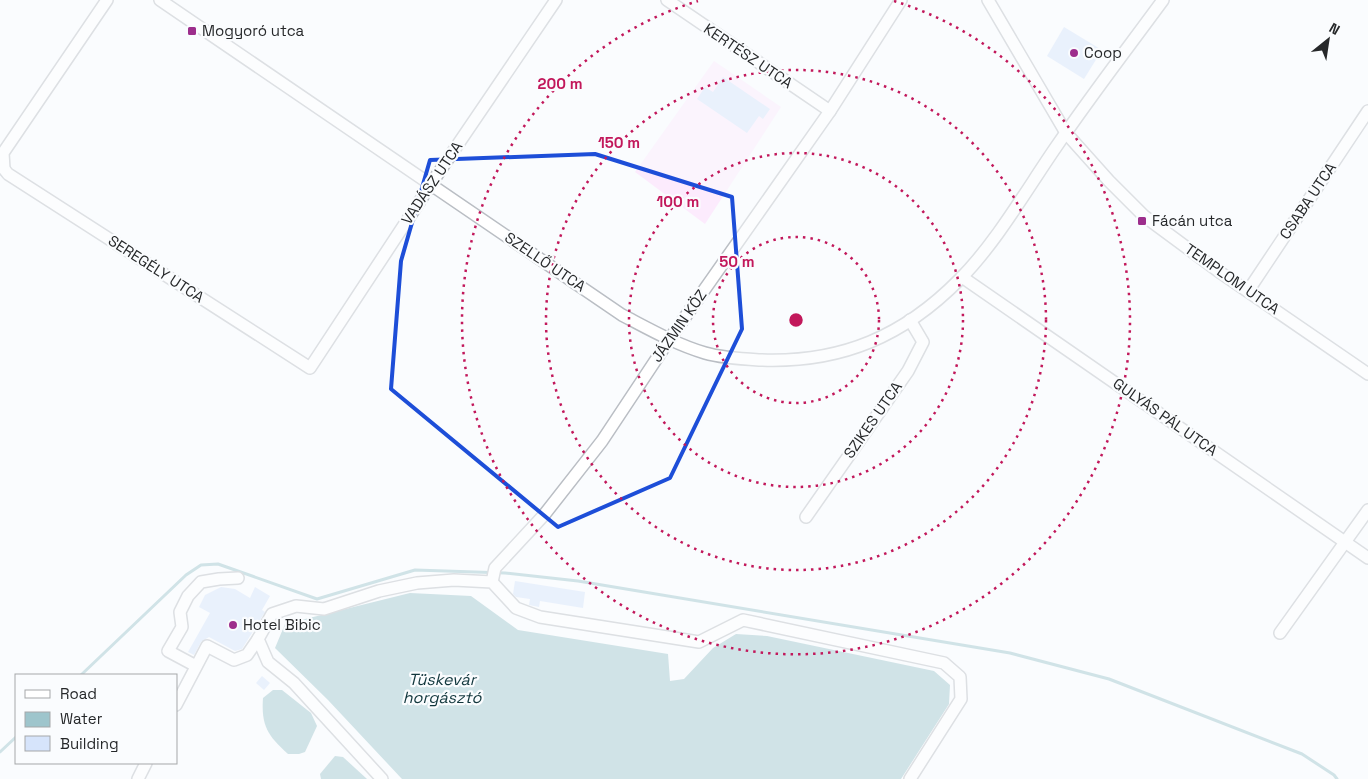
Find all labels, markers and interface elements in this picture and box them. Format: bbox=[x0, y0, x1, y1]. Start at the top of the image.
north arrow bbox=[1303, 15, 1353, 65]
street label: KERTÉSZ UTCA bbox=[700, 19, 797, 93]
text: N bbox=[1326, 19, 1343, 39]
place label: Mogyoró utca bbox=[202, 21, 305, 40]
marker: Mogyoró utca bbox=[186, 25, 198, 37]
place label: Coop bbox=[1084, 43, 1122, 62]
marker: Coop bbox=[1068, 47, 1080, 59]
text: 200 m bbox=[538, 74, 582, 93]
text: 150 m bbox=[598, 133, 640, 152]
street label: VADÁSZ UTCA bbox=[397, 137, 467, 228]
street label: CSABA UTCA bbox=[1275, 158, 1341, 243]
text: 100 m bbox=[657, 192, 699, 211]
place label: Fácán utca bbox=[1152, 211, 1233, 230]
marker: Fácán utca bbox=[1136, 215, 1148, 227]
street label: SZELLŐ UTCA bbox=[501, 228, 590, 296]
street label: SEREGÉLY UTCA bbox=[105, 231, 208, 307]
street label: TEMPLOM UTCA bbox=[1181, 239, 1284, 319]
text: 50 m bbox=[719, 252, 755, 271]
street label: JÁZMIN KÖZ bbox=[647, 286, 711, 366]
centre of rings bbox=[787, 311, 805, 329]
street label: GULYÁS PÁL UTCA bbox=[1109, 373, 1222, 460]
street label: SZIKES UTCA bbox=[839, 377, 906, 462]
place label: Hotel Bibic bbox=[243, 615, 321, 634]
marker: Hotel Bibic bbox=[227, 619, 239, 631]
water label: Tüskevár horgásztó bbox=[403, 669, 482, 708]
legend bbox=[15, 674, 178, 764]
text: Road bbox=[60, 684, 97, 703]
text: Water bbox=[60, 709, 103, 728]
text: Building bbox=[60, 734, 119, 753]

